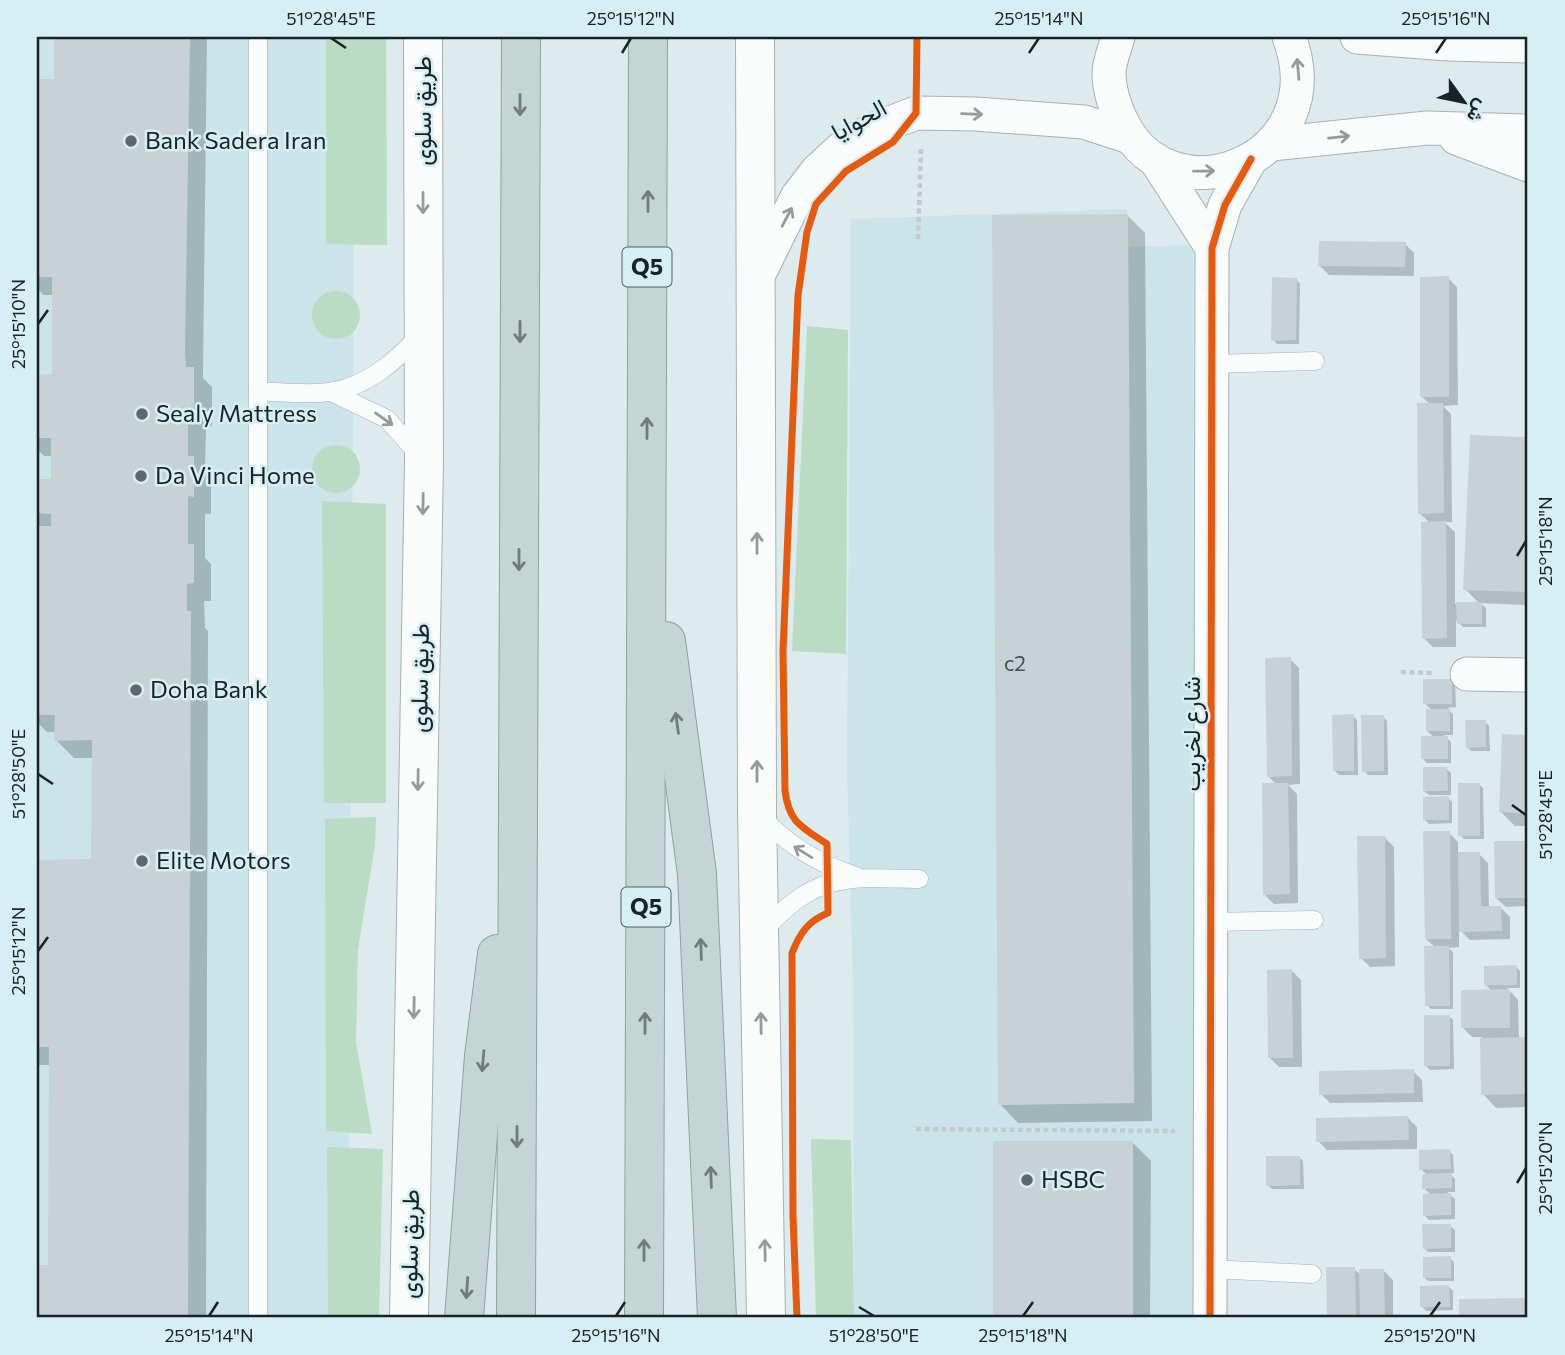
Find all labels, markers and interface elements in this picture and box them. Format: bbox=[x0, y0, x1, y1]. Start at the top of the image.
text: 51°28'45"E bbox=[286, 7, 376, 29]
text: 25°15'12"N bbox=[587, 7, 675, 29]
text: 25°15'14"N bbox=[994, 7, 1084, 29]
text: 25°15'16"N bbox=[1401, 7, 1491, 29]
street label: طريق سلوى bbox=[407, 56, 438, 166]
one-way arrow bbox=[1291, 58, 1304, 81]
north arrow bbox=[1428, 66, 1498, 136]
street label: الحوايا bbox=[826, 92, 892, 147]
one-way arrow bbox=[513, 93, 527, 116]
text: ش bbox=[1462, 95, 1495, 128]
one-way arrow bbox=[960, 107, 983, 121]
place label: Bank Sadera Iran bbox=[145, 125, 326, 154]
one-way arrow bbox=[1327, 130, 1350, 143]
marker: Bank Sadera Iran bbox=[123, 133, 139, 149]
one-way arrow bbox=[1192, 164, 1215, 178]
one-way arrow bbox=[641, 190, 655, 213]
one-way arrow bbox=[416, 191, 430, 214]
one-way arrow bbox=[780, 207, 794, 228]
road number: Q5 bbox=[622, 248, 672, 286]
text: 25°15'10"N bbox=[7, 279, 29, 369]
one-way arrow bbox=[513, 321, 527, 344]
place label: Sealy Mattress bbox=[156, 398, 317, 427]
marker: Sealy Mattress bbox=[134, 406, 150, 422]
one-way arrow bbox=[374, 412, 393, 426]
one-way arrow bbox=[640, 417, 654, 440]
place label: Da Vinci Home bbox=[155, 460, 315, 489]
marker: Da Vinci Home bbox=[133, 468, 149, 484]
one-way arrow bbox=[416, 492, 430, 515]
text: 25°15'18"N bbox=[1534, 496, 1556, 586]
one-way arrow bbox=[750, 532, 764, 555]
one-way arrow bbox=[512, 548, 526, 571]
street label: طريق سلوى bbox=[403, 623, 436, 733]
house number: c2 bbox=[1004, 650, 1026, 675]
place label: Doha Bank bbox=[150, 674, 268, 703]
street label: شارع لخريب bbox=[1176, 676, 1208, 792]
marker: Doha Bank bbox=[128, 682, 144, 698]
one-way arrow bbox=[671, 712, 684, 735]
text: 51°28'50"E bbox=[7, 729, 29, 819]
one-way arrow bbox=[750, 759, 764, 782]
one-way arrow bbox=[411, 769, 425, 792]
text: 51°28'45"E bbox=[1534, 770, 1556, 860]
place label: Elite Motors bbox=[156, 845, 291, 874]
one-way arrow bbox=[794, 845, 814, 859]
marker: Elite Motors bbox=[134, 853, 150, 869]
road number: Q5 bbox=[622, 888, 670, 926]
text: 25°15'12"N bbox=[7, 907, 29, 995]
one-way arrow bbox=[694, 938, 707, 961]
one-way arrow bbox=[407, 996, 421, 1019]
one-way arrow bbox=[638, 1011, 652, 1034]
one-way arrow bbox=[754, 1011, 768, 1034]
one-way arrow bbox=[477, 1049, 490, 1072]
text: 25°15'20"N bbox=[1534, 1122, 1556, 1214]
one-way arrow bbox=[510, 1125, 524, 1148]
place label: HSBC bbox=[1041, 1164, 1105, 1193]
one-way arrow bbox=[704, 1165, 717, 1188]
marker: HSBC bbox=[1019, 1172, 1035, 1188]
street label: طريق سلوى bbox=[393, 1189, 426, 1299]
one-way arrow bbox=[637, 1239, 651, 1262]
one-way arrow bbox=[758, 1239, 772, 1262]
one-way arrow bbox=[460, 1276, 473, 1299]
text: 25°15'14"N bbox=[164, 1324, 254, 1346]
text: 25°15'16"N bbox=[571, 1324, 661, 1346]
text: 51°28'50"E bbox=[829, 1324, 919, 1346]
text: 25°15'18"N bbox=[978, 1324, 1068, 1346]
text: 25°15'20"N bbox=[1384, 1324, 1476, 1346]

